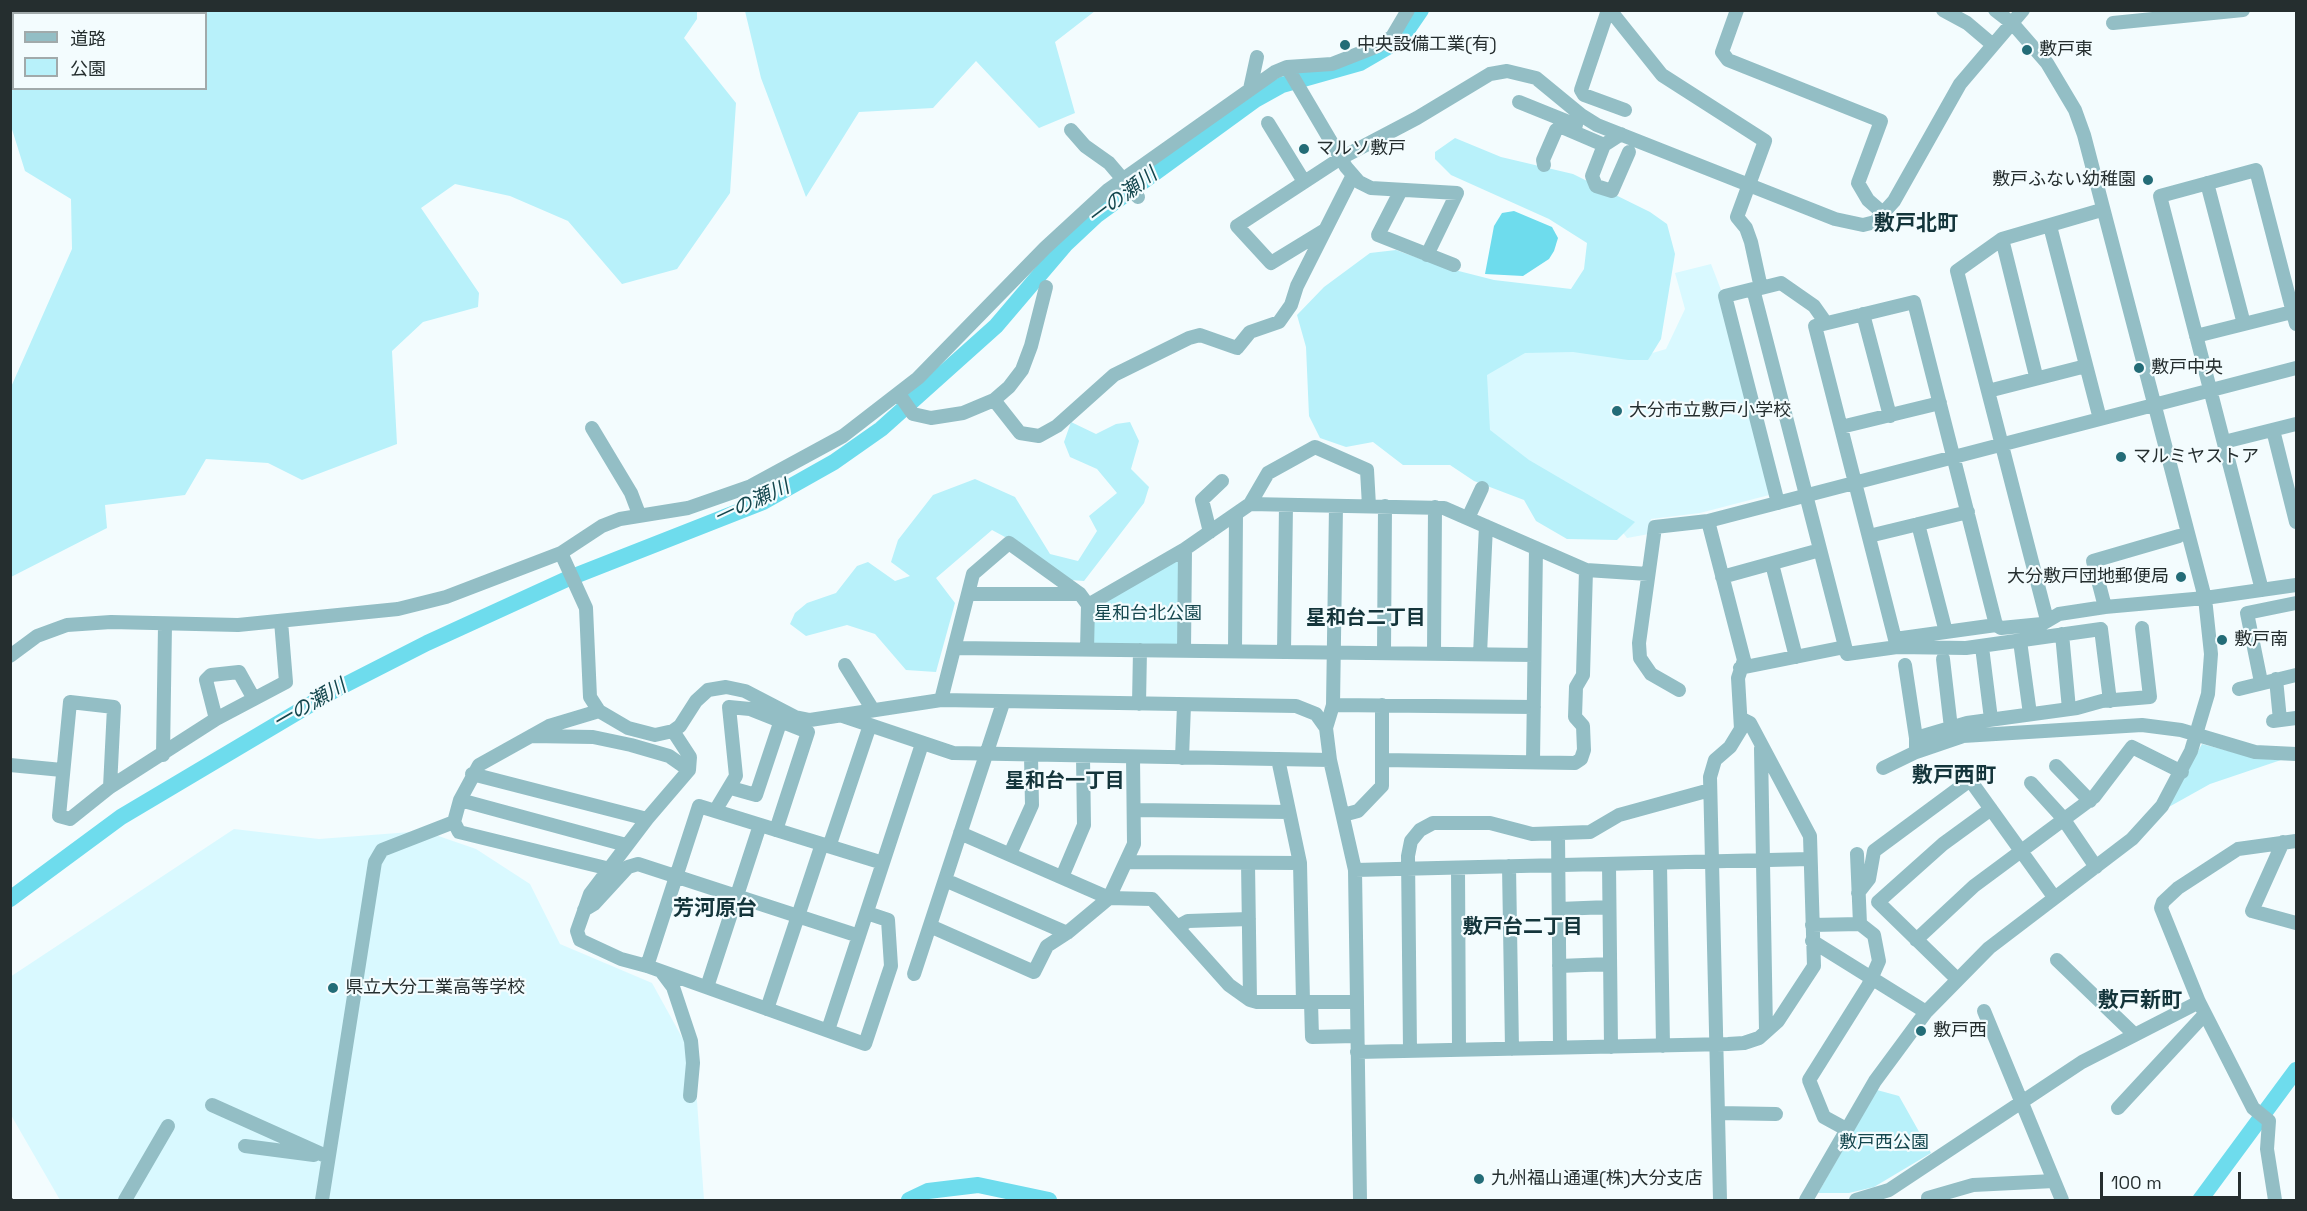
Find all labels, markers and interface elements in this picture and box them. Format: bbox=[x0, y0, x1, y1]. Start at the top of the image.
legend bbox=[12, 12, 207, 90]
text: 道路 bbox=[70, 27, 106, 50]
place label: 中央設備工業(有) bbox=[1357, 34, 1497, 56]
marker: 中央設備工業(有) bbox=[1338, 38, 1352, 52]
place label: 敷戸東 bbox=[2039, 39, 2093, 61]
marker: 敷戸東 bbox=[2020, 43, 2034, 57]
text: 公園 bbox=[70, 57, 106, 80]
place label: マルソ敷戸 bbox=[1316, 138, 1406, 160]
marker: マルソ敷戸 bbox=[1297, 142, 1311, 156]
water label: 一の瀬川 bbox=[1084, 163, 1162, 231]
place label: 敷戸ふない幼稚園 bbox=[1992, 169, 2136, 191]
marker: 敷戸ふない幼稚園 bbox=[2141, 173, 2155, 187]
district label: 敷戸北町 bbox=[1874, 211, 1958, 237]
place label: 敷戸中央 bbox=[2151, 357, 2223, 379]
marker: 敷戸中央 bbox=[2132, 361, 2146, 375]
place label: 大分市立敷戸小学校 bbox=[1629, 400, 1791, 422]
marker: 大分市立敷戸小学校 bbox=[1610, 404, 1624, 418]
place label: マルミヤストア bbox=[2133, 446, 2259, 468]
marker: マルミヤストア bbox=[2114, 450, 2128, 464]
water label: 一の瀬川 bbox=[711, 475, 793, 531]
place label: 大分敷戸団地郵便局 bbox=[2007, 566, 2169, 588]
marker: 大分敷戸団地郵便局 bbox=[2174, 570, 2188, 584]
park label: 星和台北公園 bbox=[1094, 603, 1202, 625]
district label: 星和台二丁目 bbox=[1306, 607, 1426, 631]
place label: 敷戸南 bbox=[2234, 629, 2288, 651]
marker: 敷戸南 bbox=[2215, 633, 2229, 647]
water label: 一の瀬川 bbox=[269, 675, 351, 735]
district label: 敷戸西町 bbox=[1912, 763, 1996, 789]
district label: 星和台一丁目 bbox=[1005, 770, 1125, 794]
district label: 芳河原台 bbox=[673, 896, 757, 922]
district label: 敷戸台二丁目 bbox=[1463, 916, 1583, 940]
place label: 県立大分工業高等学校 bbox=[345, 977, 525, 999]
marker: 県立大分工業高等学校 bbox=[326, 981, 340, 995]
district label: 敷戸新町 bbox=[2098, 988, 2182, 1014]
place label: 敷戸西 bbox=[1933, 1020, 1987, 1042]
marker: 敷戸西 bbox=[1914, 1024, 1928, 1038]
park label: 敷戸西公園 bbox=[1839, 1132, 1929, 1154]
scale bar bbox=[2103, 1160, 2244, 1198]
place label: 九州福山通運(株)大分支店 bbox=[1491, 1168, 1703, 1190]
text: 100 m bbox=[2111, 1171, 2162, 1194]
marker: 九州福山通運(株)大分支店 bbox=[1472, 1172, 1486, 1186]

